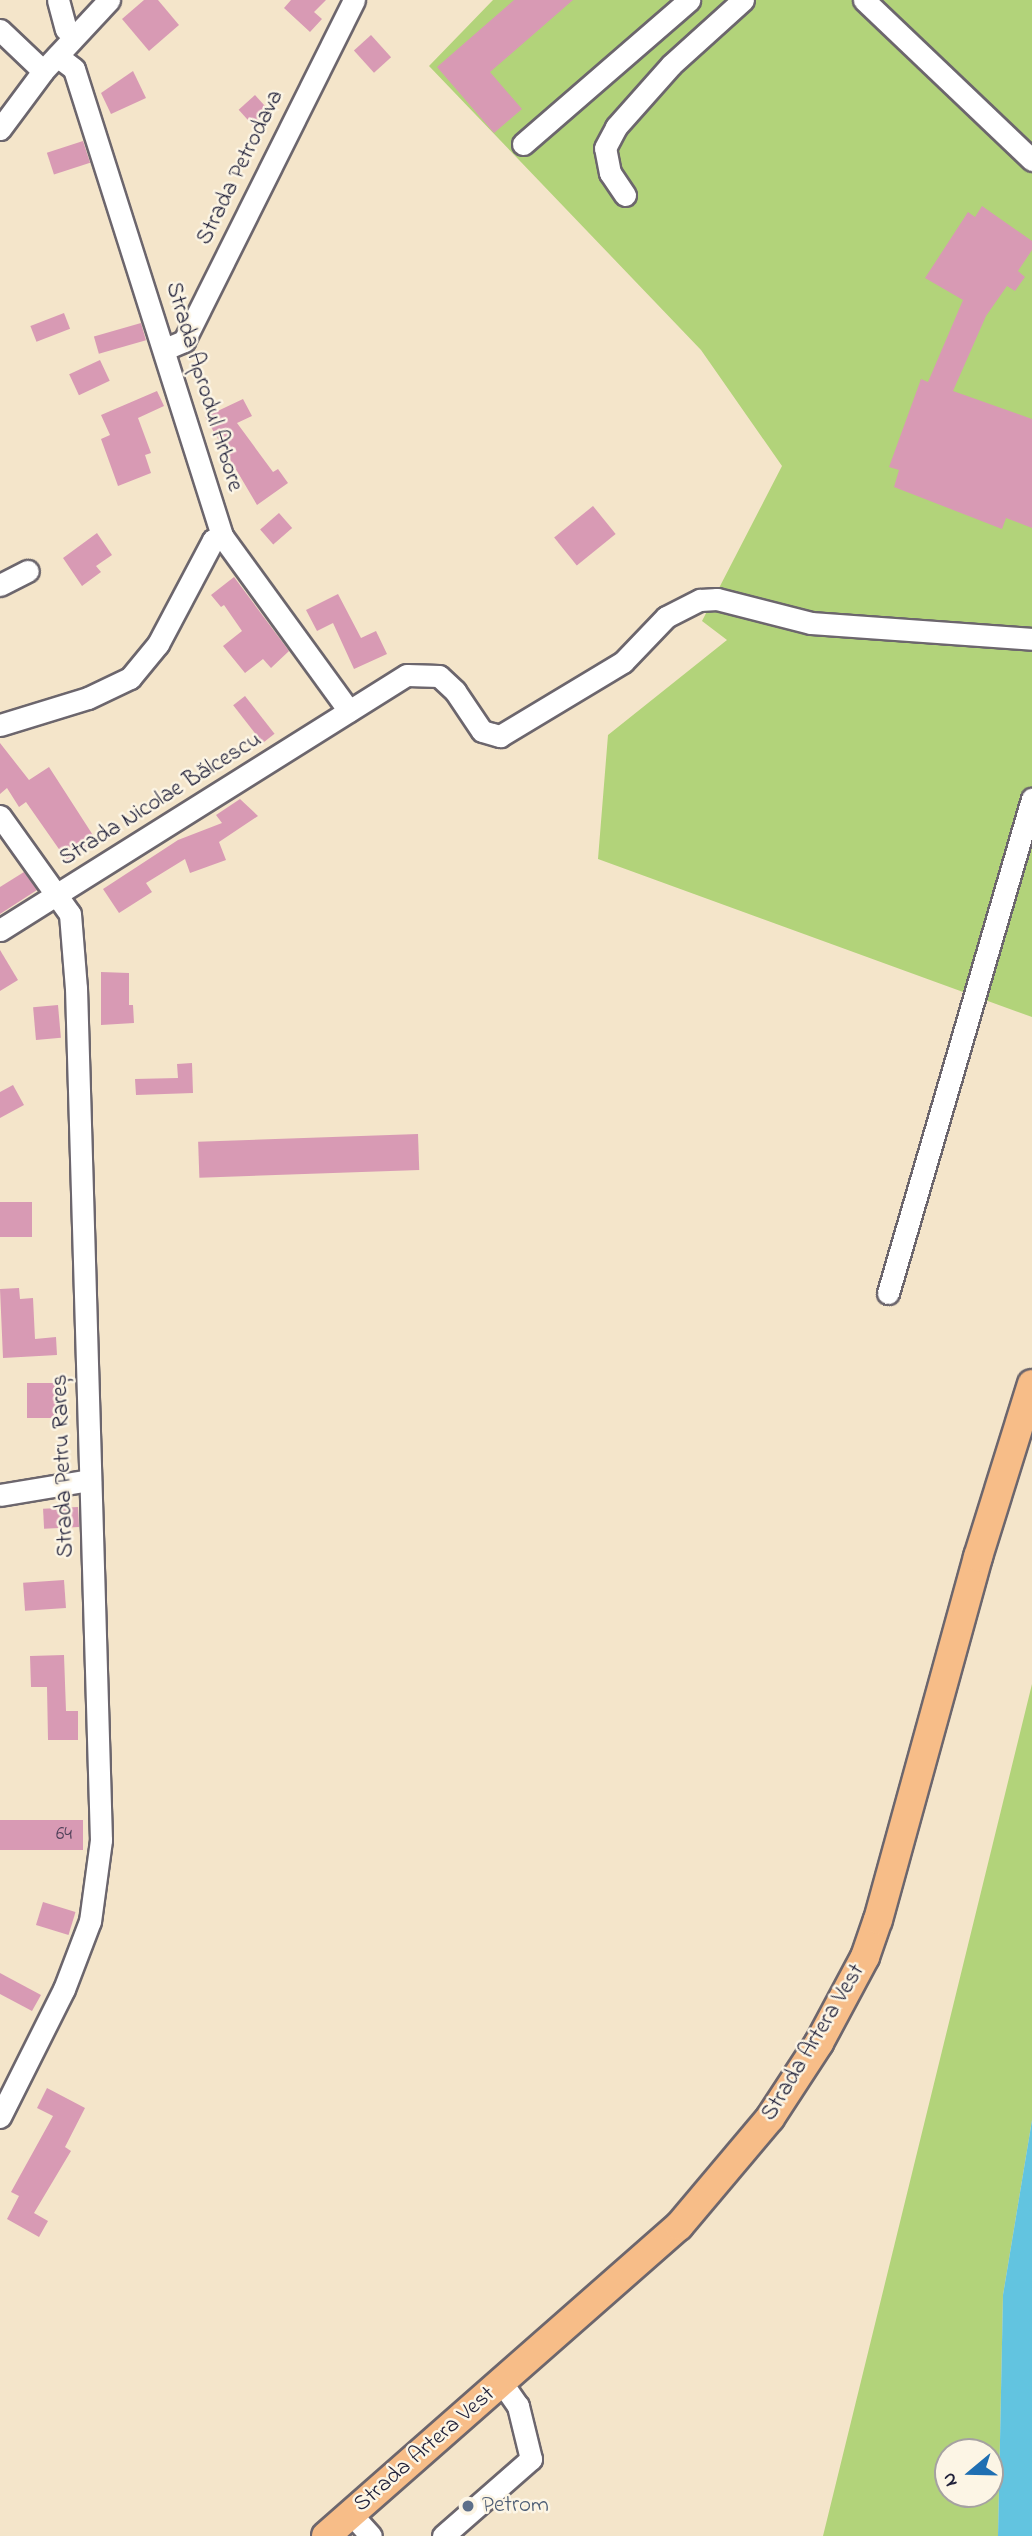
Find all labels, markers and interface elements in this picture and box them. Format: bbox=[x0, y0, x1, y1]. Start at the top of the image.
street label: Strada Petrodava bbox=[192, 86, 290, 250]
street label: Strada Aprodul Arbore bbox=[158, 279, 248, 495]
street label: Strada Nicolae Bălcescu bbox=[55, 727, 267, 873]
street label: Strada Petru Rareș bbox=[47, 1374, 81, 1558]
house number: 64 bbox=[56, 1824, 72, 1846]
street label: Strada Artera Vest bbox=[756, 1959, 872, 2127]
street label: Strada Artera Vest bbox=[349, 2381, 501, 2519]
north arrow bbox=[934, 2438, 1004, 2508]
text: N bbox=[936, 2469, 965, 2490]
place label: Petrom bbox=[482, 2492, 549, 2520]
marker: Petrom bbox=[460, 2498, 476, 2514]

